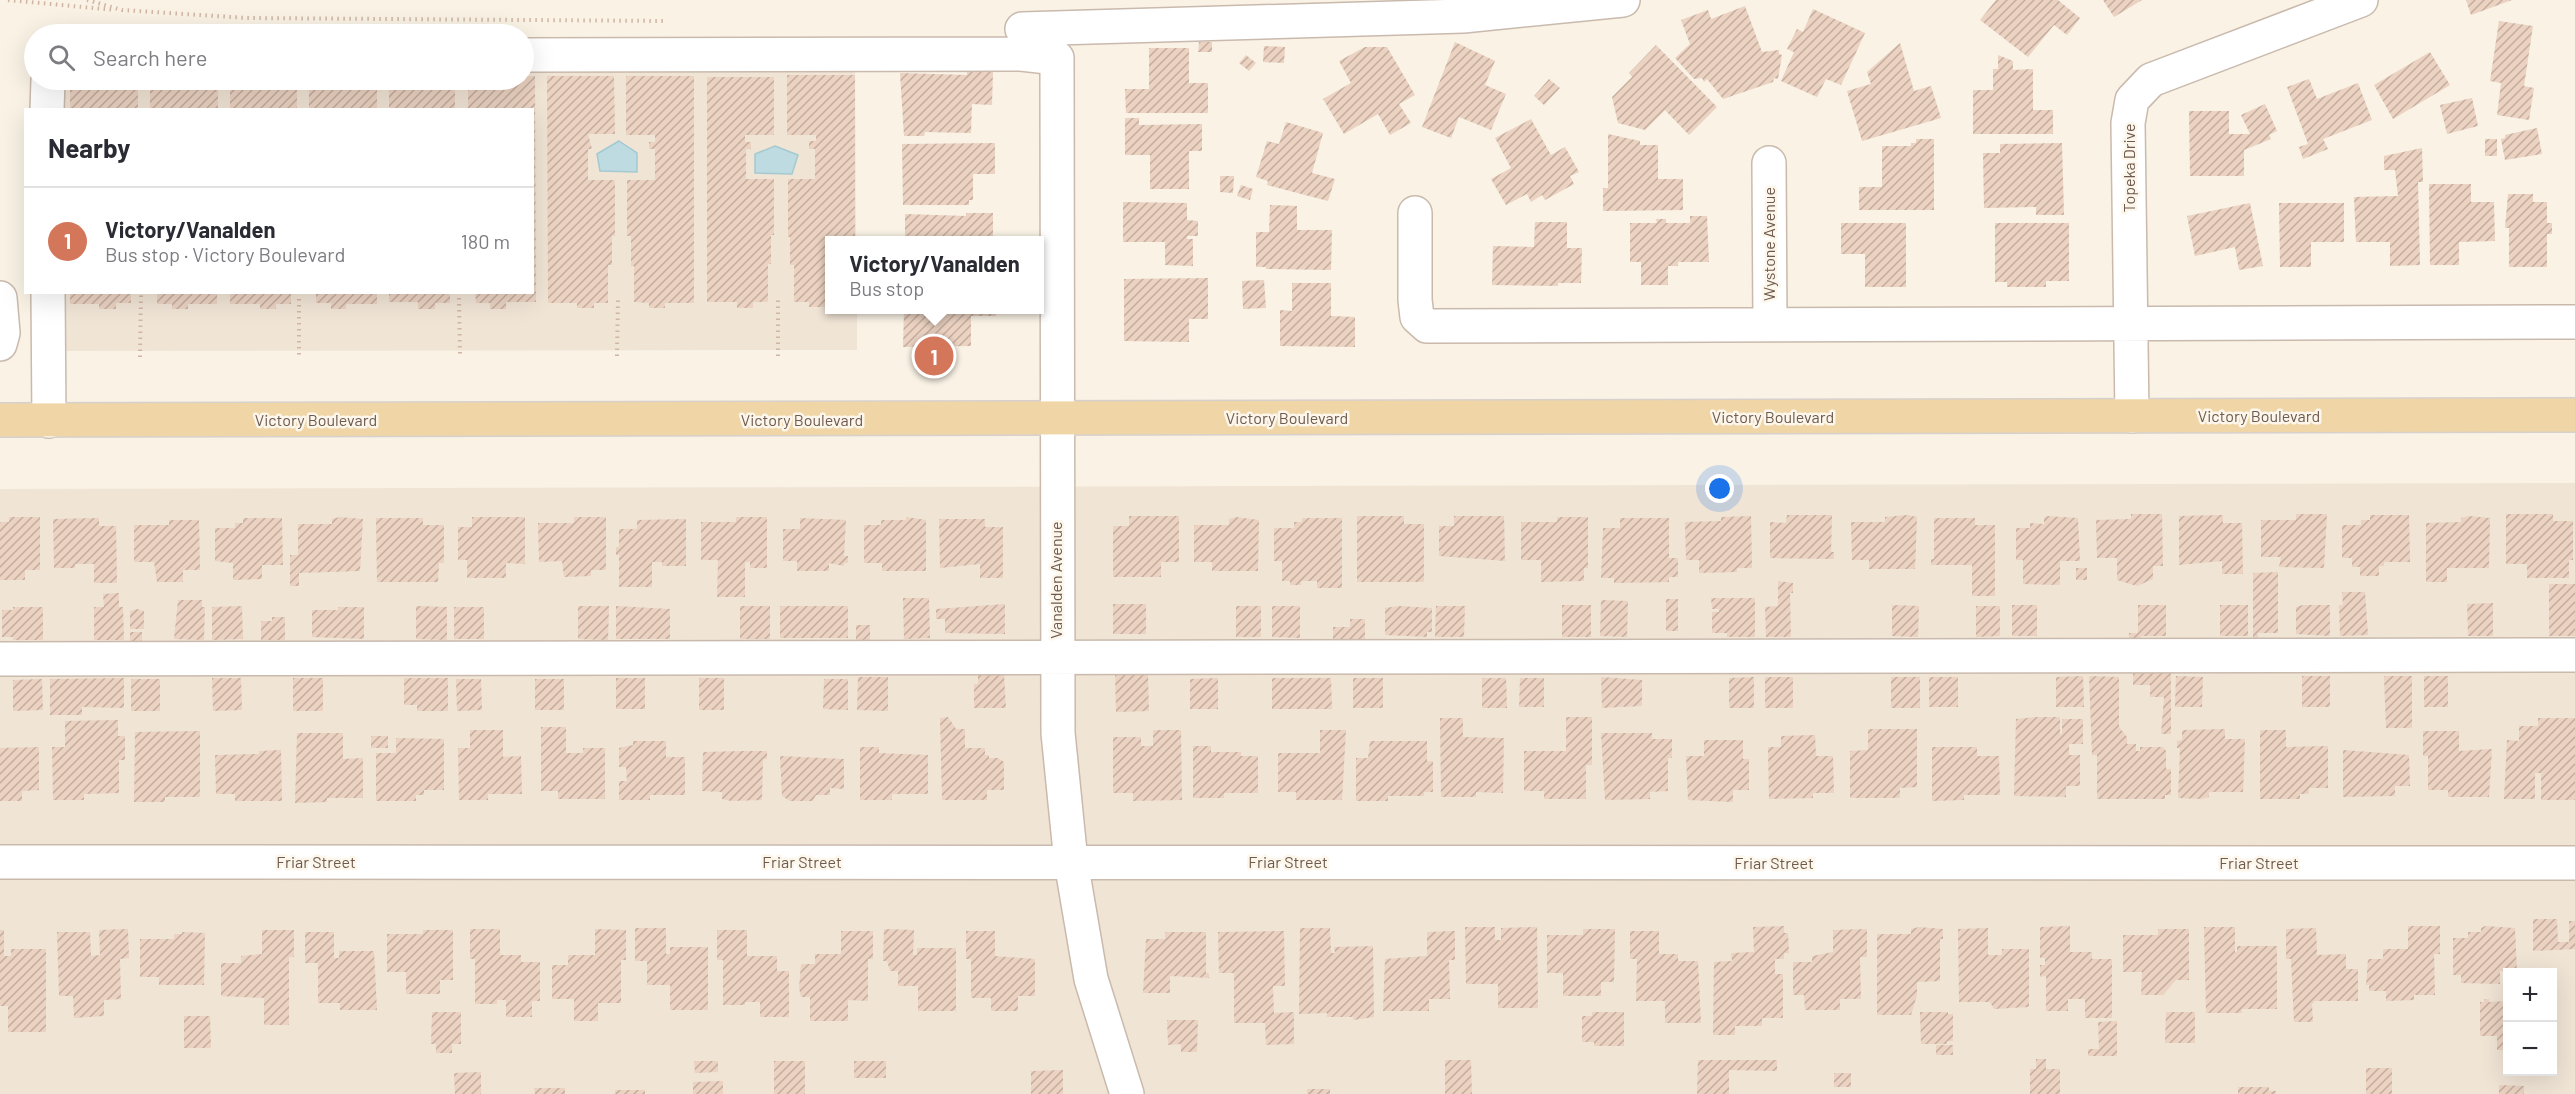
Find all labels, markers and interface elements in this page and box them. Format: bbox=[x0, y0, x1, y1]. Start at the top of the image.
search box bbox=[24, 24, 534, 90]
icon: search bbox=[45, 41, 78, 74]
text: Search here bbox=[93, 44, 207, 70]
street label: Topeka Drive bbox=[2119, 124, 2138, 212]
text: Nearby bbox=[48, 132, 130, 163]
street label: Wystone Avenue bbox=[1759, 187, 1778, 301]
text: Victory/Vanalden bbox=[105, 216, 276, 242]
text: 1 bbox=[64, 229, 71, 253]
text: 180 m bbox=[461, 229, 510, 253]
popup bbox=[825, 236, 1044, 314]
text: Bus stop · Victory Boulevard bbox=[105, 242, 345, 266]
text: Victory/Vanalden bbox=[849, 250, 1020, 276]
text: Bus stop bbox=[849, 276, 924, 300]
pin: 1 bbox=[914, 334, 954, 378]
street label: Victory Boulevard bbox=[2198, 406, 2320, 425]
street label: Victory Boulevard bbox=[1712, 407, 1834, 426]
street label: Victory Boulevard bbox=[1226, 408, 1348, 427]
street label: Victory Boulevard bbox=[255, 410, 377, 429]
street label: Victory Boulevard bbox=[741, 410, 863, 429]
your location bbox=[1705, 474, 1734, 503]
street label: Vanalden Avenue bbox=[1046, 521, 1065, 639]
street label: Friar Street bbox=[276, 852, 356, 871]
street label: Friar Street bbox=[762, 852, 842, 871]
street label: Friar Street bbox=[1248, 852, 1328, 871]
street label: Friar Street bbox=[1734, 853, 1814, 872]
street label: Friar Street bbox=[2219, 853, 2299, 872]
map controls bbox=[2503, 968, 2557, 1076]
button: + bbox=[2503, 968, 2557, 1022]
button: − bbox=[2503, 1022, 2557, 1076]

